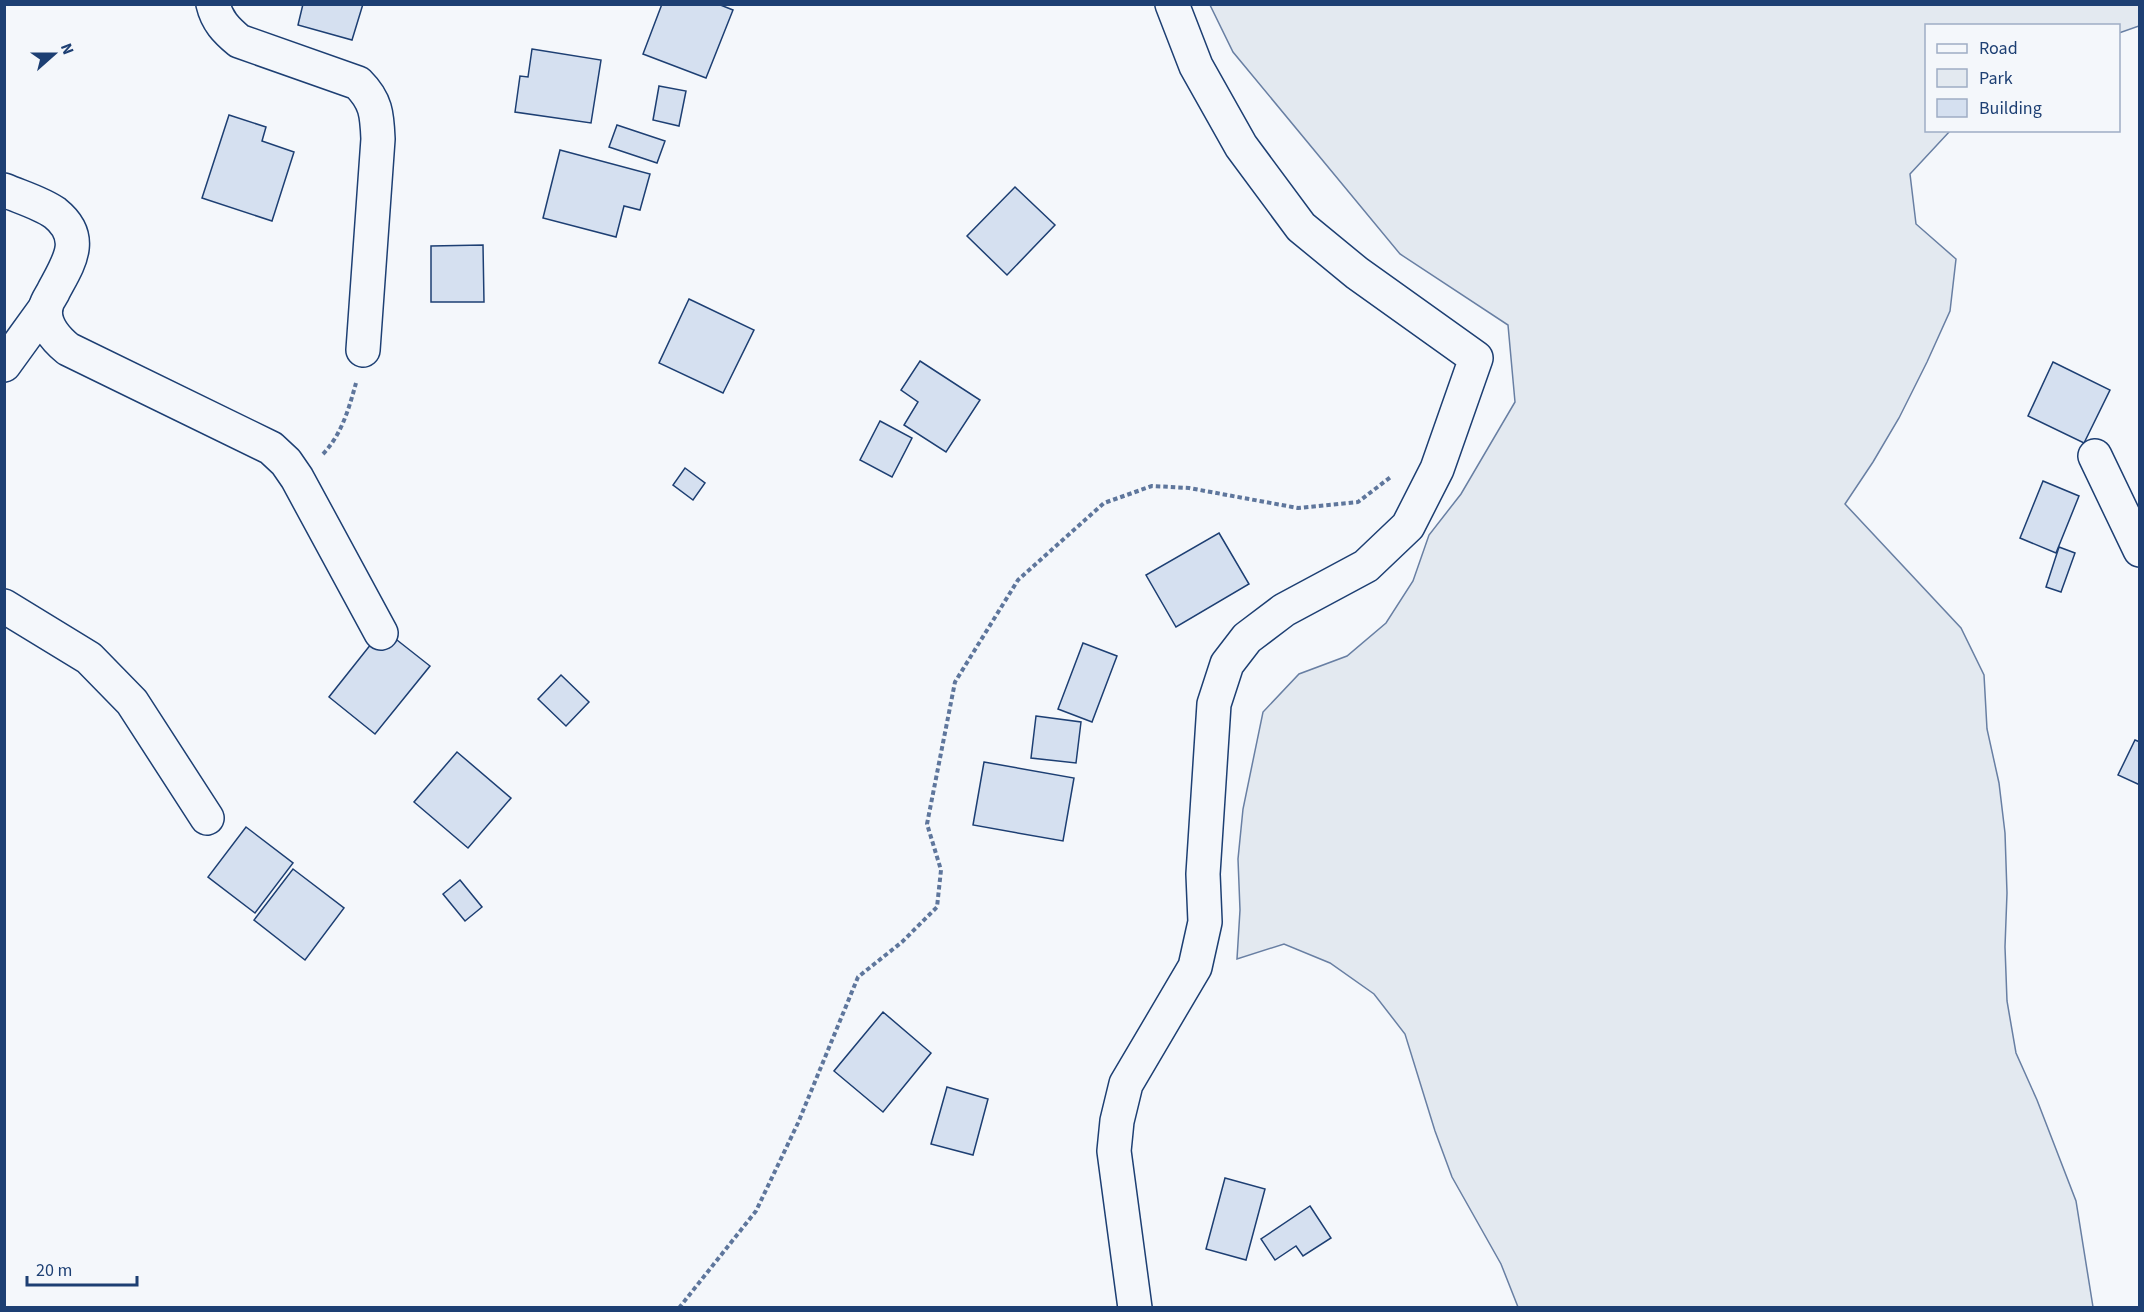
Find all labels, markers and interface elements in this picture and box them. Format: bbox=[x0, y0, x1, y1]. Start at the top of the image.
north arrow bbox=[24, 24, 84, 84]
legend bbox=[1925, 24, 2120, 132]
text: Road bbox=[1979, 36, 2018, 61]
text: N bbox=[55, 40, 79, 58]
text: Park bbox=[1979, 66, 2013, 91]
text: Building bbox=[1979, 96, 2042, 121]
scale bar bbox=[27, 1249, 136, 1287]
text: 20 m bbox=[36, 1258, 72, 1283]

